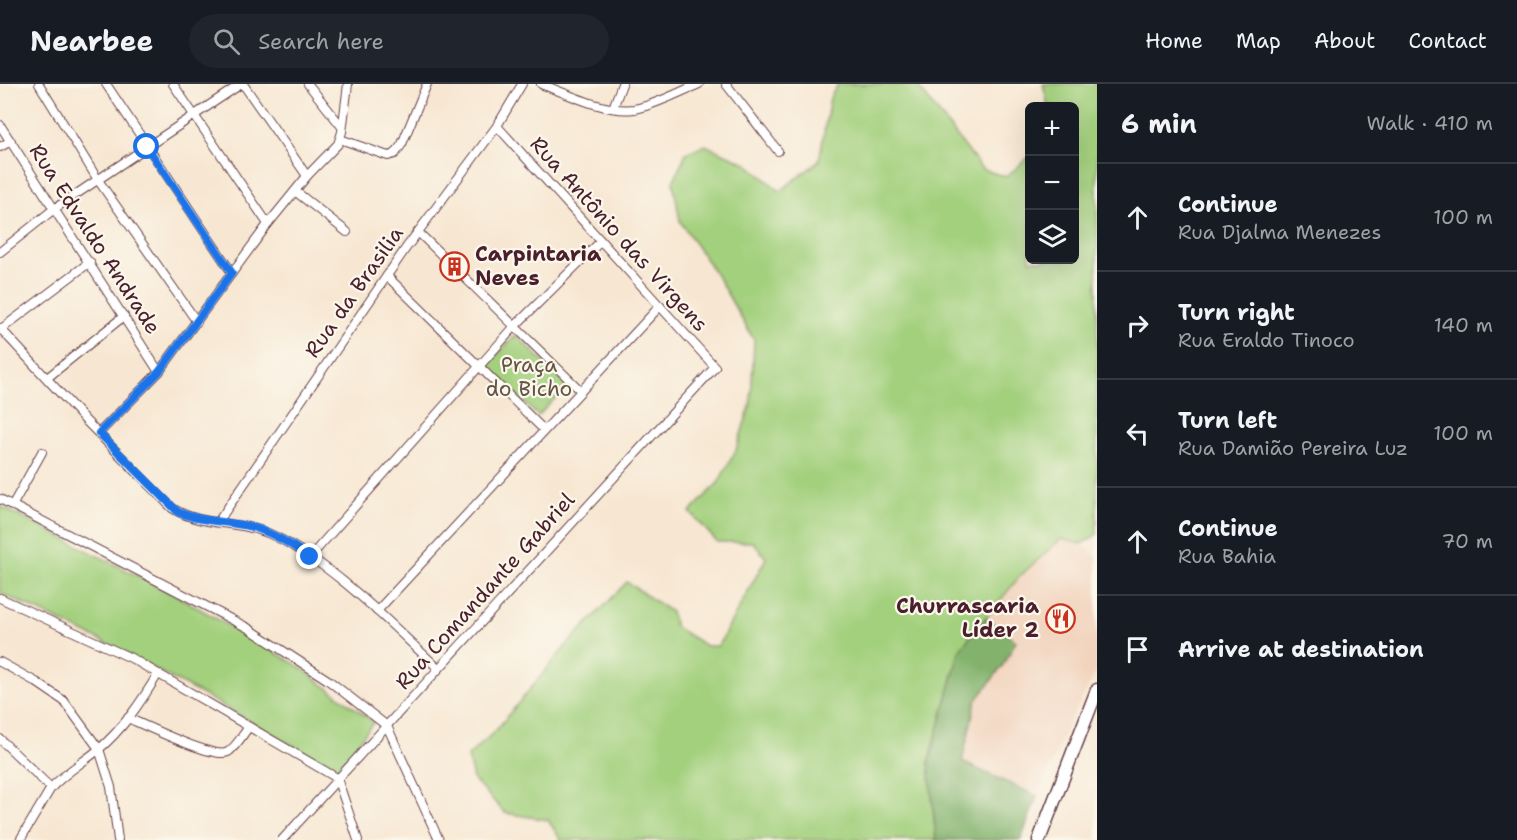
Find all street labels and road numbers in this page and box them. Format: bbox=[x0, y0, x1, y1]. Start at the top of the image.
street label: Rua Antônio das Virgens bbox=[524, 130, 714, 338]
street label: Rua Edvaldo Andrade bbox=[23, 138, 167, 340]
street label: Rua da Brasilia bbox=[298, 221, 410, 363]
street label: Rua Comandante Gabriel bbox=[389, 486, 581, 695]

